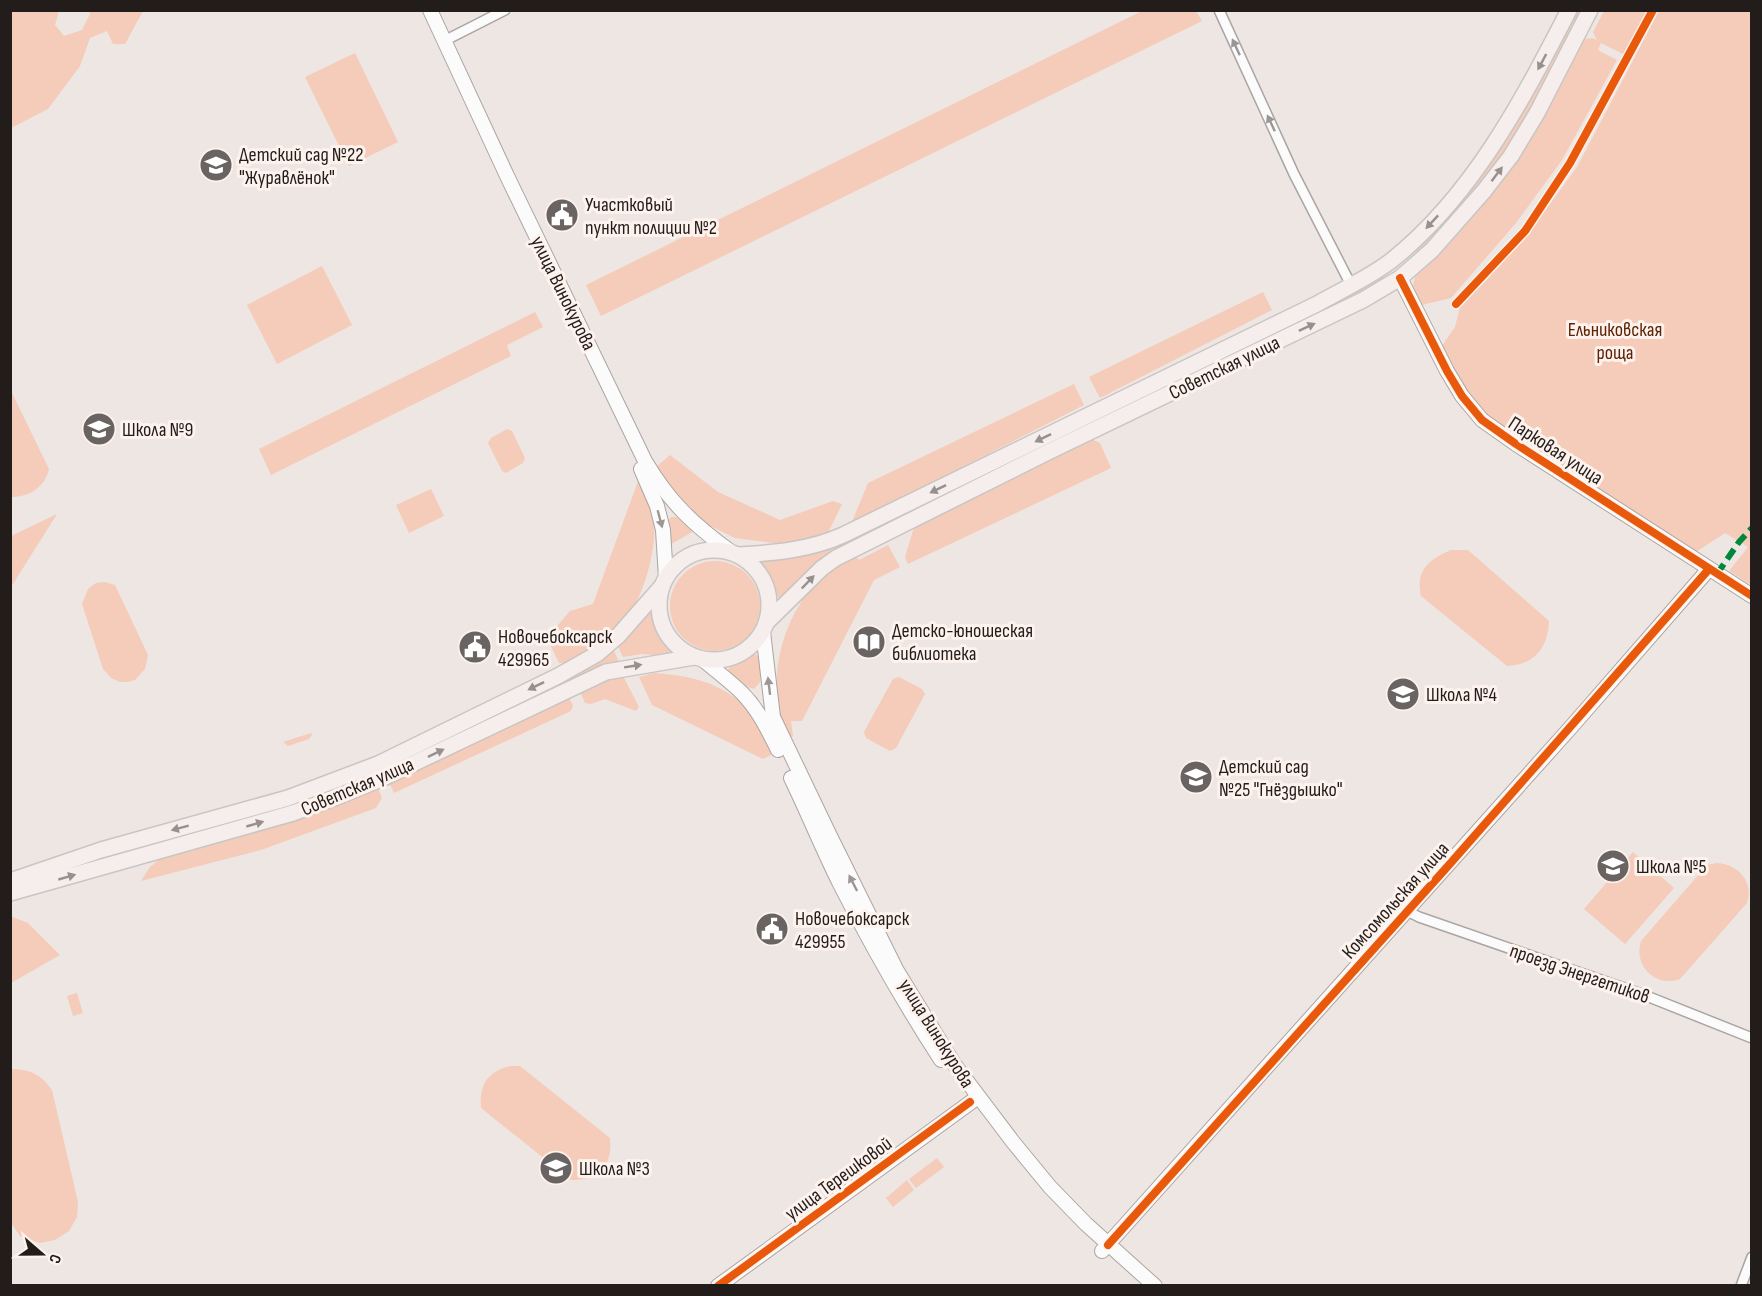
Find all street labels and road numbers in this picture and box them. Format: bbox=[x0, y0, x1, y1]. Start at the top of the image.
street label: улица Винокурова bbox=[525, 232, 601, 354]
street label: Советская улица bbox=[1165, 331, 1284, 405]
street label: Парковая улица bbox=[1504, 411, 1607, 490]
street label: Советская улица bbox=[297, 752, 417, 821]
street label: Комсомольская улица bbox=[1337, 837, 1454, 964]
street label: проезд Энергетиков bbox=[1507, 939, 1653, 1009]
street label: улица Винокурова bbox=[893, 975, 979, 1092]
street label: улица Терешковой bbox=[780, 1132, 897, 1226]

